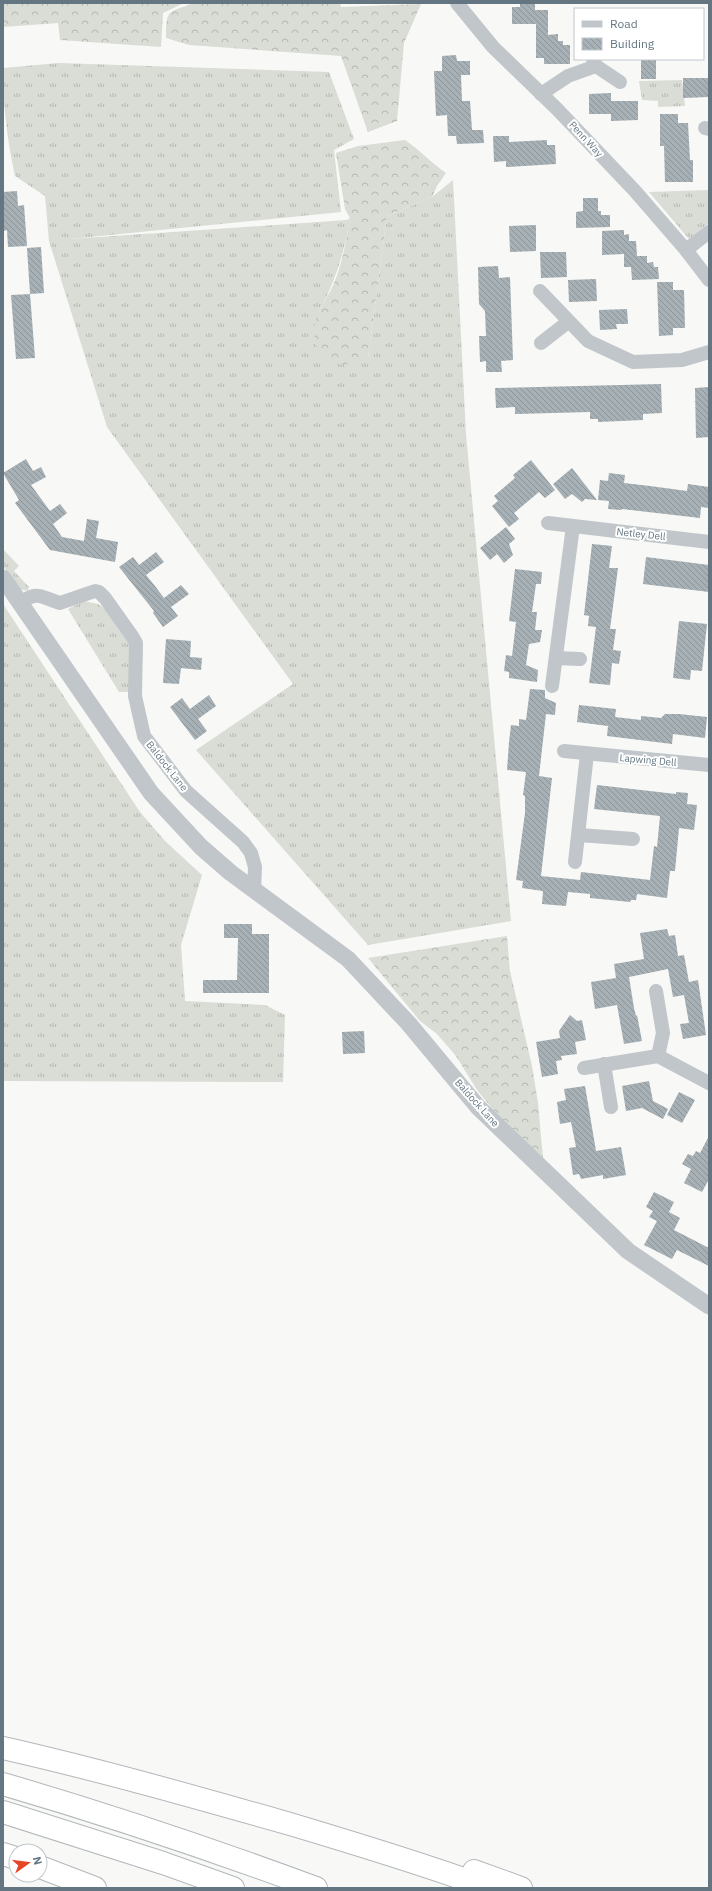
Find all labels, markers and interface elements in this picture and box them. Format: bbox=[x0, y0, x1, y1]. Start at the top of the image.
legend bbox=[574, 8, 704, 60]
text: Road bbox=[610, 16, 638, 31]
text: Building bbox=[610, 36, 655, 51]
street label: Penn Way bbox=[566, 118, 606, 160]
street label: Netley Dell bbox=[616, 525, 666, 543]
street label: Baldock Lane bbox=[143, 738, 191, 794]
street label: Lapwing Dell bbox=[619, 751, 677, 769]
street label: Baldock Lane bbox=[452, 1076, 502, 1130]
north arrow bbox=[8, 1843, 48, 1883]
text: N bbox=[30, 1855, 45, 1866]

